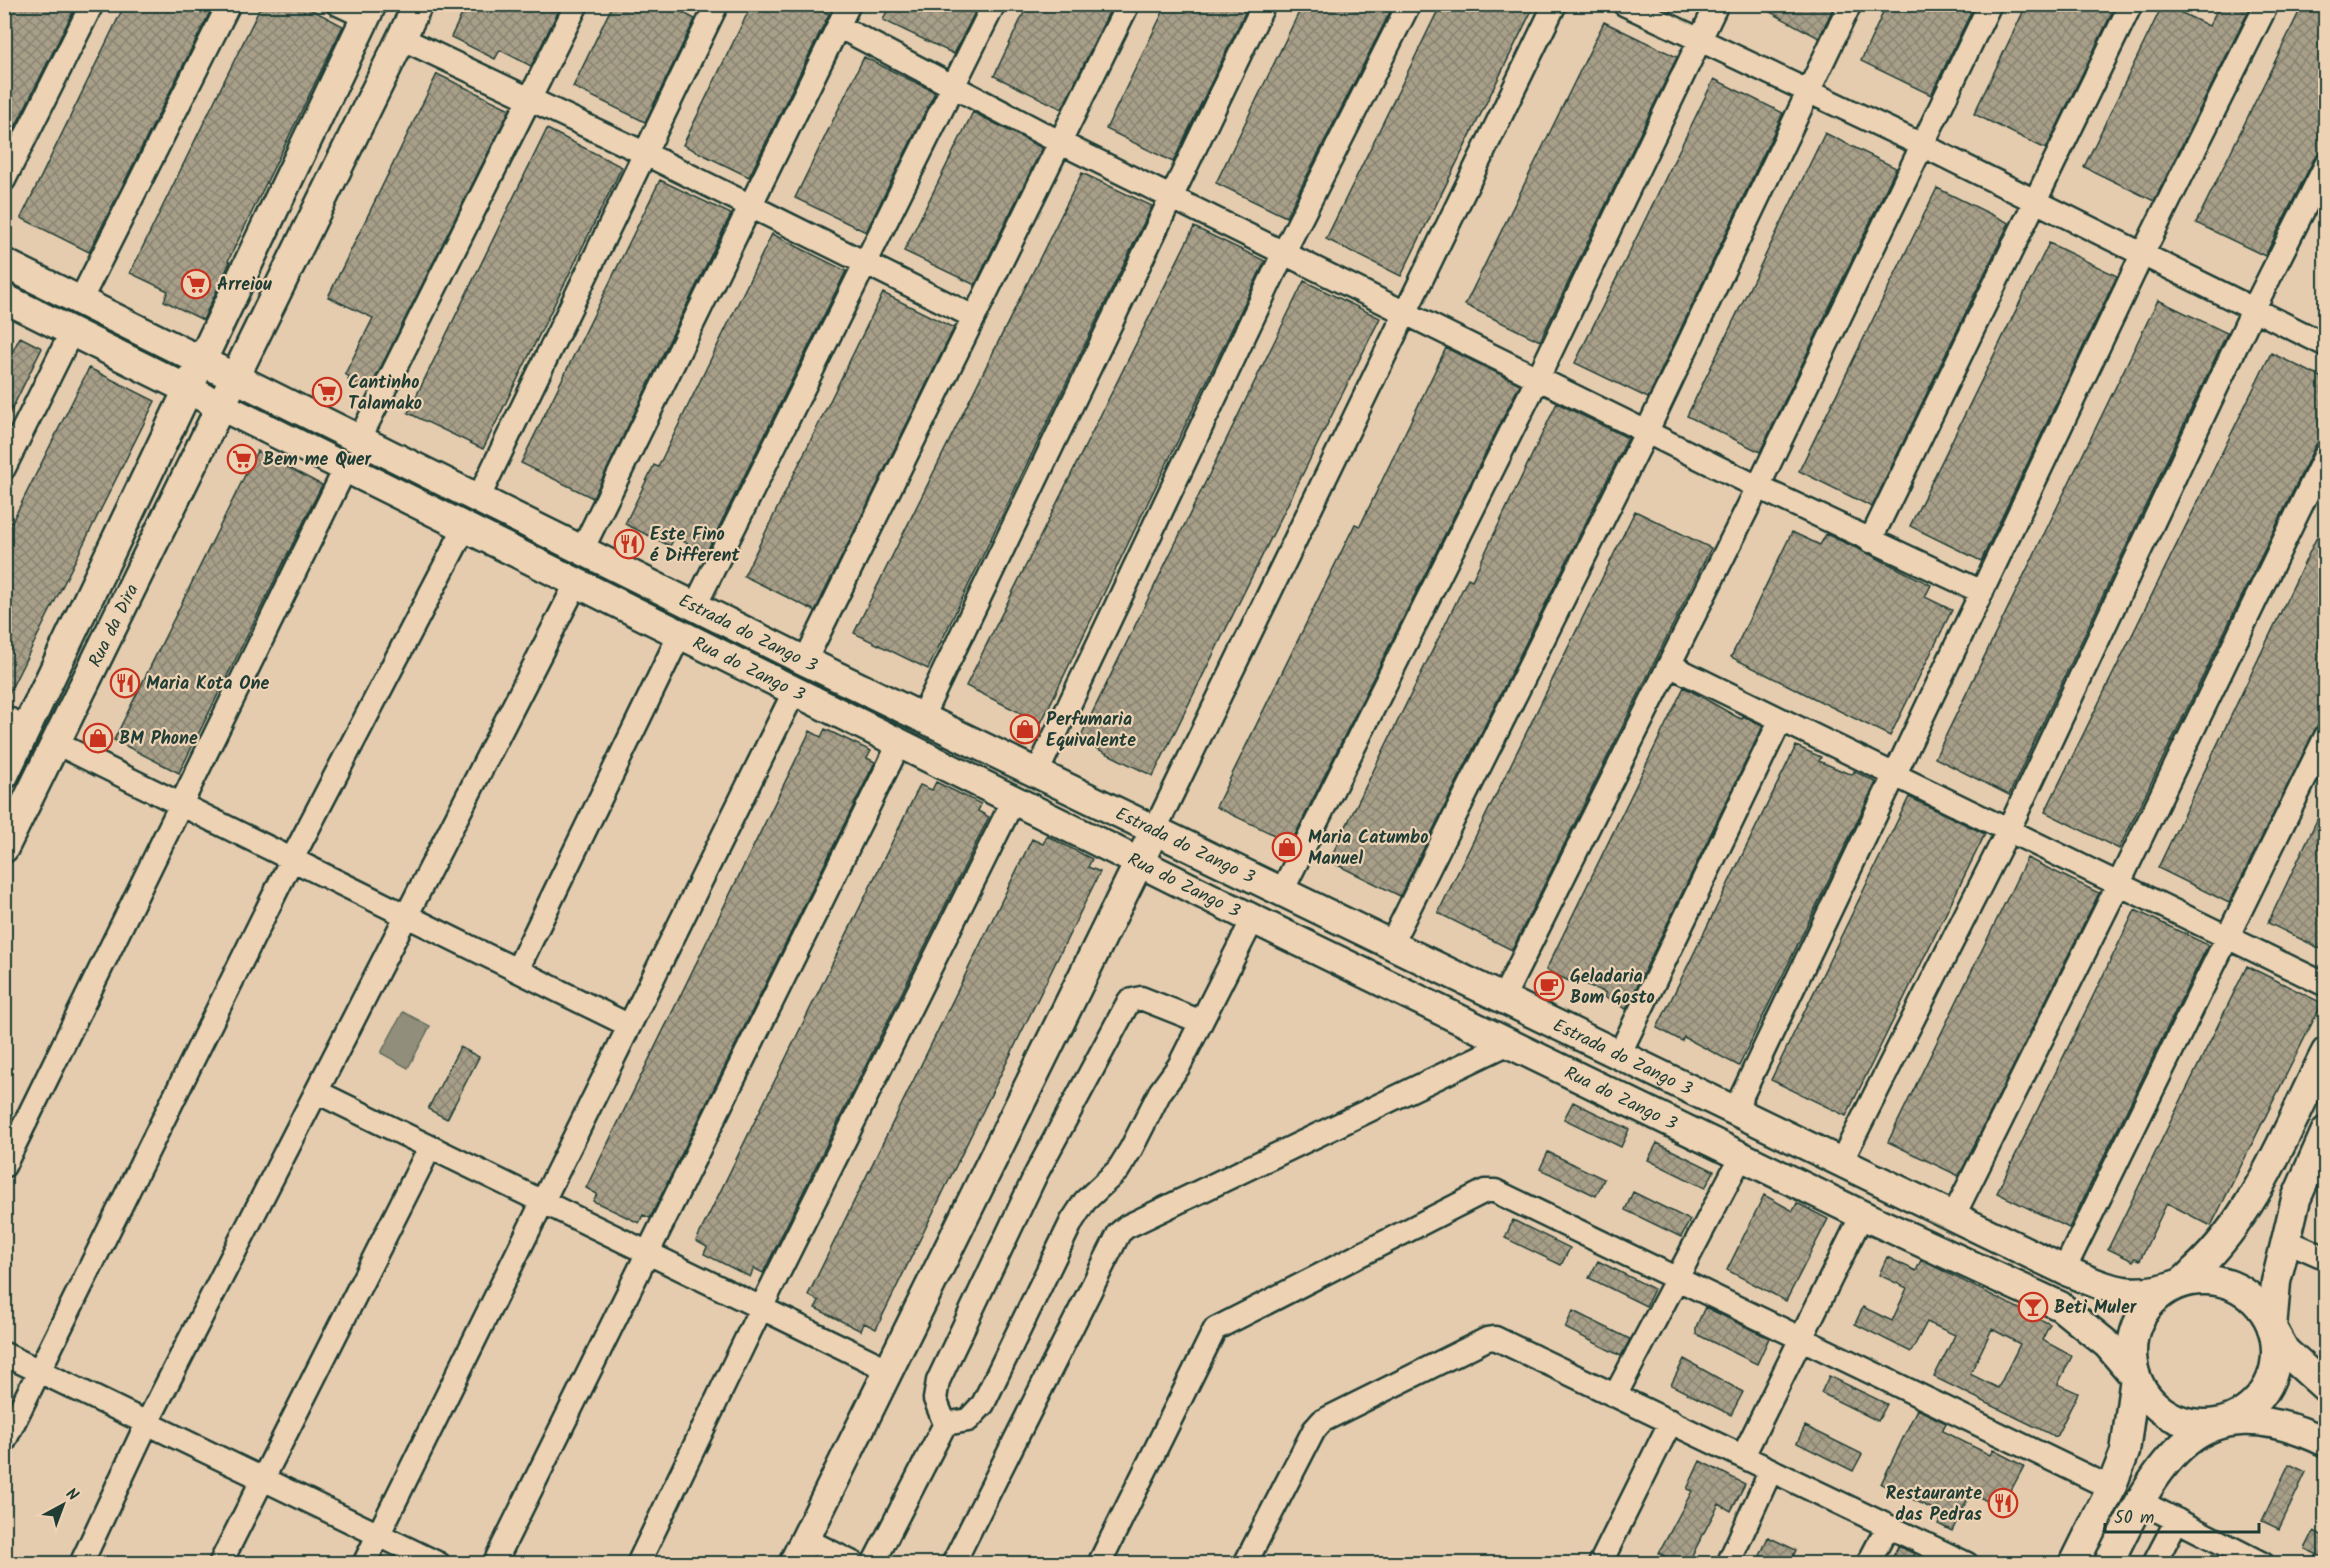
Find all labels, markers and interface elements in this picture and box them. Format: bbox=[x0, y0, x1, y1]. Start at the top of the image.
supermarket icon: Arreiou bbox=[180, 268, 212, 300]
place label: Arreiou bbox=[217, 271, 272, 300]
place label: Cantinho Talamako bbox=[348, 369, 422, 419]
supermarket icon: Cantinho Talamako bbox=[311, 376, 343, 408]
supermarket icon: Bem me Quer bbox=[226, 443, 258, 475]
place label: Bem me Quer bbox=[263, 446, 373, 475]
place label: Este Fino é Different bbox=[650, 521, 740, 571]
restaurant icon: Este Fino é Different bbox=[613, 528, 645, 560]
street label: Rua da Dira bbox=[82, 579, 147, 673]
street label: Estrada do Zango 3 bbox=[673, 587, 822, 681]
street label: Rua do Zango 3 bbox=[687, 629, 810, 710]
restaurant icon: Maria Kota One bbox=[109, 667, 141, 699]
place label: Maria Kota One bbox=[146, 670, 269, 699]
place label: Perfumaria Equivalente bbox=[1046, 706, 1136, 756]
shop icon: Perfumaria Equivalente bbox=[1009, 713, 1041, 745]
shop icon: BM Phone bbox=[82, 722, 114, 754]
place label: BM Phone bbox=[119, 725, 198, 754]
street label: Estrada do Zango 3 bbox=[1110, 800, 1260, 893]
place label: Maria Catumbo Manuel bbox=[1308, 824, 1428, 874]
shop icon: Maria Catumbo Manuel bbox=[1271, 831, 1303, 863]
street label: Rua do Zango 3 bbox=[1122, 846, 1245, 926]
place label: Geladaria Bom Gosto bbox=[1570, 963, 1655, 1013]
cafe icon: Geladaria Bom Gosto bbox=[1533, 970, 1565, 1002]
street label: Estrada do Zango 3 bbox=[1547, 1012, 1697, 1104]
street label: Rua do Zango 3 bbox=[1559, 1059, 1682, 1139]
bar icon: Beti Muler bbox=[2017, 1291, 2049, 1323]
place label: Beti Muler bbox=[2054, 1294, 2138, 1323]
north arrow bbox=[33, 1475, 93, 1535]
place label: Restaurante das Pedras bbox=[1885, 1480, 1983, 1530]
text: N bbox=[60, 1482, 84, 1508]
restaurant icon: Restaurante das Pedras bbox=[1987, 1487, 2019, 1519]
scale bar bbox=[2105, 1496, 2260, 1534]
text: 50 m bbox=[2114, 1504, 2154, 1533]

